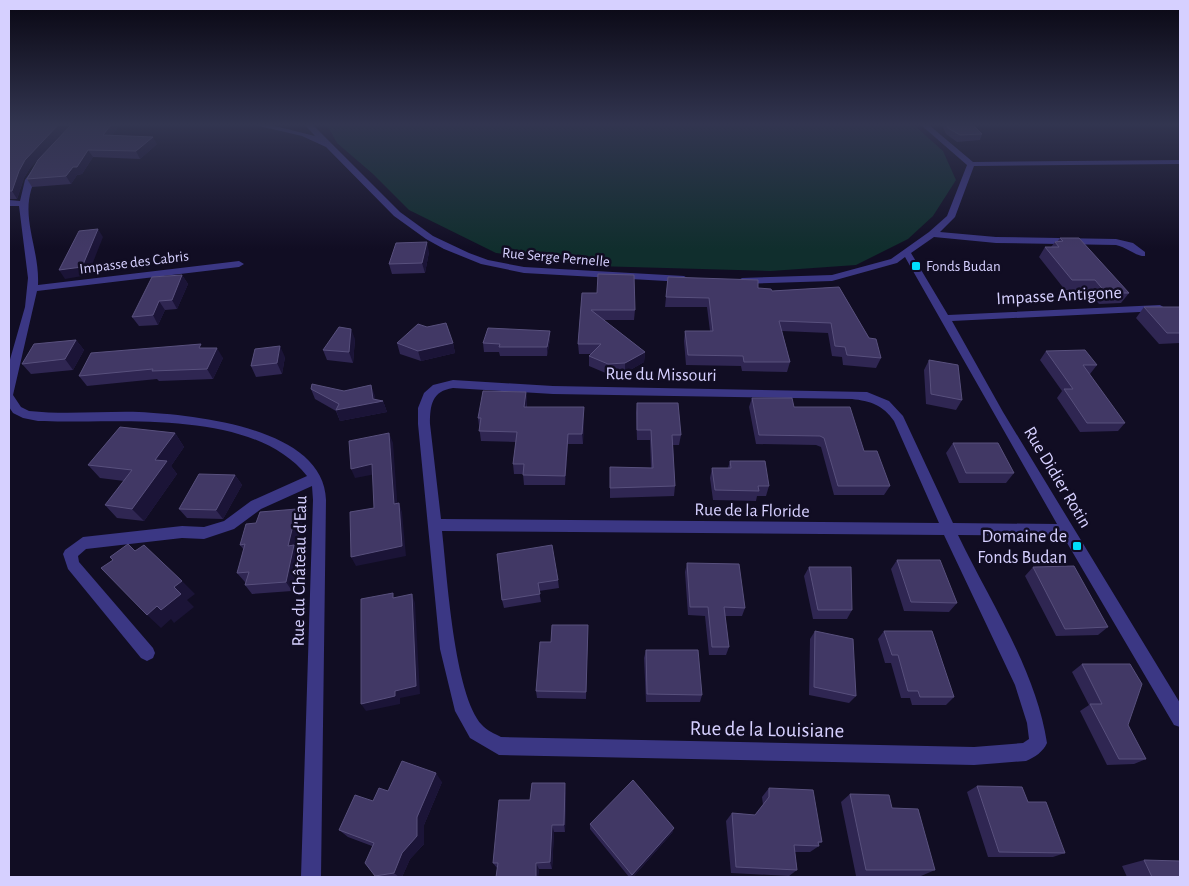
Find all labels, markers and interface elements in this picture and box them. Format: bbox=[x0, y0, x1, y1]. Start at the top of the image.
street label: Rue Serge Pernelle bbox=[501, 245, 611, 270]
street label: Impasse des Cabris bbox=[79, 248, 190, 277]
place label: Fonds Budan bbox=[926, 259, 1001, 274]
marker: Fonds Budan bbox=[910, 260, 922, 272]
street label: Impasse Antigone bbox=[996, 284, 1122, 308]
street label: Rue du Missouri bbox=[605, 365, 717, 385]
street label: Rue Didier Rotin bbox=[1020, 424, 1094, 531]
street label: Rue du Château d'Eau bbox=[290, 495, 310, 647]
street label: Rue de la Floride bbox=[694, 501, 810, 521]
place label: Domaine de Fonds Budan bbox=[977, 528, 1067, 567]
marker: Domaine de Fonds Budan bbox=[1071, 540, 1083, 552]
street label: Rue de la Louisiane bbox=[689, 718, 845, 741]

